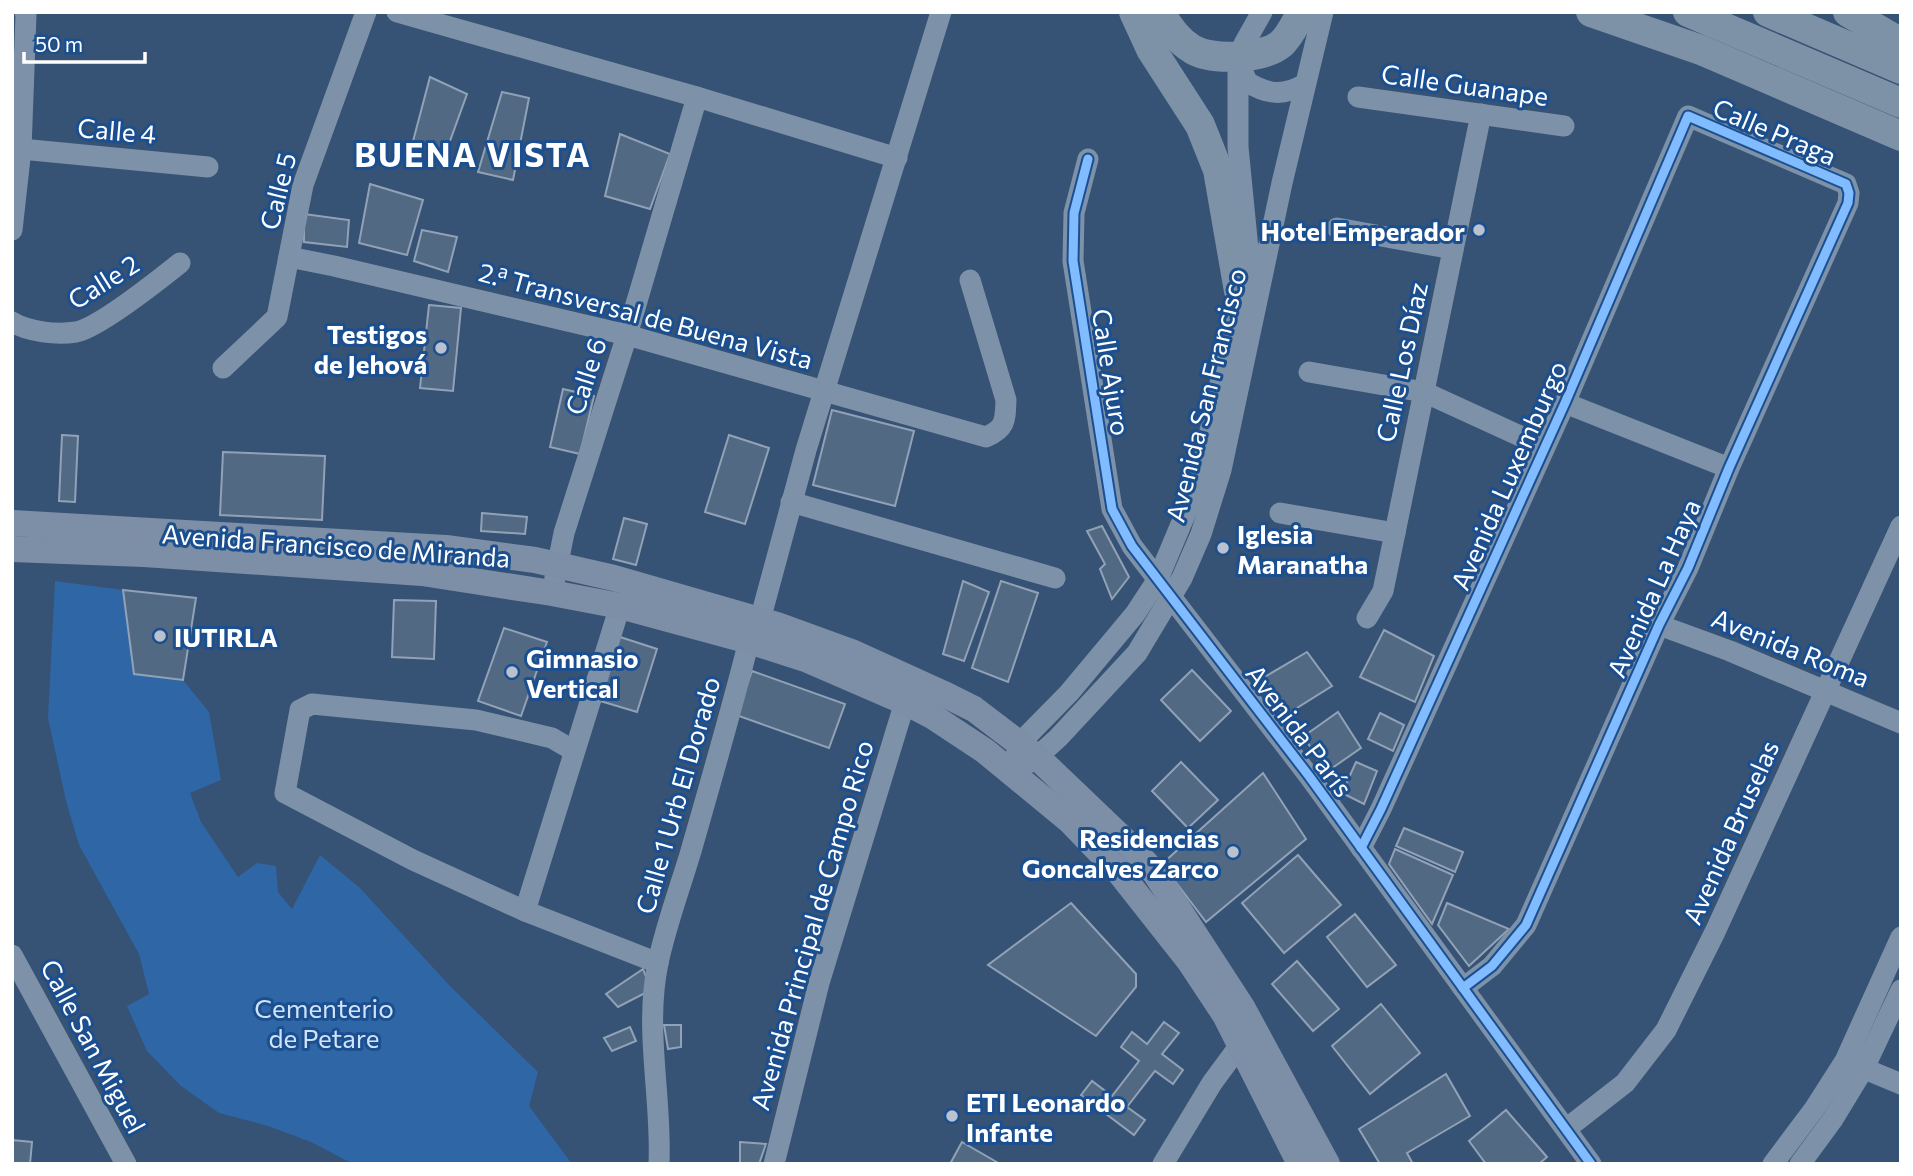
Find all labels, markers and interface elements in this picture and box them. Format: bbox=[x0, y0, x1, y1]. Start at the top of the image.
scale bar bbox=[24, 21, 145, 65]
text: 50 m bbox=[35, 31, 83, 56]
street label: Calle Guanape bbox=[1380, 57, 1550, 111]
street label: Calle Praga bbox=[1709, 91, 1841, 171]
street label: Calle 4 bbox=[76, 111, 158, 149]
district label: BUENA VISTA bbox=[354, 133, 592, 174]
street label: Calle 5 bbox=[252, 149, 302, 233]
place label: Hotel Emperador bbox=[1261, 215, 1465, 246]
marker: Hotel Emperador bbox=[1471, 222, 1487, 238]
street label: Calle 2 bbox=[62, 247, 144, 315]
street label: 2.ª Transversal de Buena Vista bbox=[476, 255, 816, 375]
street label: Avenida San Francisco bbox=[1158, 265, 1252, 525]
street label: Calle Los Díaz bbox=[1369, 279, 1433, 445]
street label: Calle Ajuro bbox=[1087, 306, 1137, 438]
place label: Testigos de Jehová bbox=[314, 318, 427, 379]
street label: Calle 6 bbox=[558, 334, 612, 418]
marker: Testigos de Jehová bbox=[433, 340, 449, 356]
street label: Avenida Luxemburgo bbox=[1444, 356, 1572, 594]
street label: Avenida La Haya bbox=[1600, 494, 1706, 682]
street label: Avenida Francisco de Miranda bbox=[161, 517, 511, 573]
place label: Iglesia Maranatha bbox=[1237, 518, 1368, 579]
marker: Iglesia Maranatha bbox=[1215, 540, 1231, 556]
street label: Avenida Roma bbox=[1708, 601, 1874, 693]
place label: IUTIRLA bbox=[174, 621, 278, 652]
marker: IUTIRLA bbox=[152, 628, 168, 644]
place label: Gimnasio Vertical bbox=[526, 642, 639, 703]
street label: Avenida París bbox=[1240, 658, 1360, 802]
marker: Gimnasio Vertical bbox=[504, 664, 520, 680]
street label: Calle 1 Urb El Dorado bbox=[628, 673, 726, 917]
street label: Avenida Bruselas bbox=[1676, 735, 1784, 929]
street label: Avenida Principal de Campo Rico bbox=[743, 737, 879, 1113]
place label: Residencias Goncalves Zarco bbox=[1022, 822, 1219, 883]
marker: Residencias Goncalves Zarco bbox=[1225, 844, 1241, 860]
street label: Calle San Miguel bbox=[35, 954, 153, 1138]
park label: Cementerio de Petare bbox=[254, 992, 394, 1053]
place label: ETI Leonardo Infante bbox=[966, 1086, 1126, 1147]
marker: ETI Leonardo Infante bbox=[944, 1108, 960, 1124]

